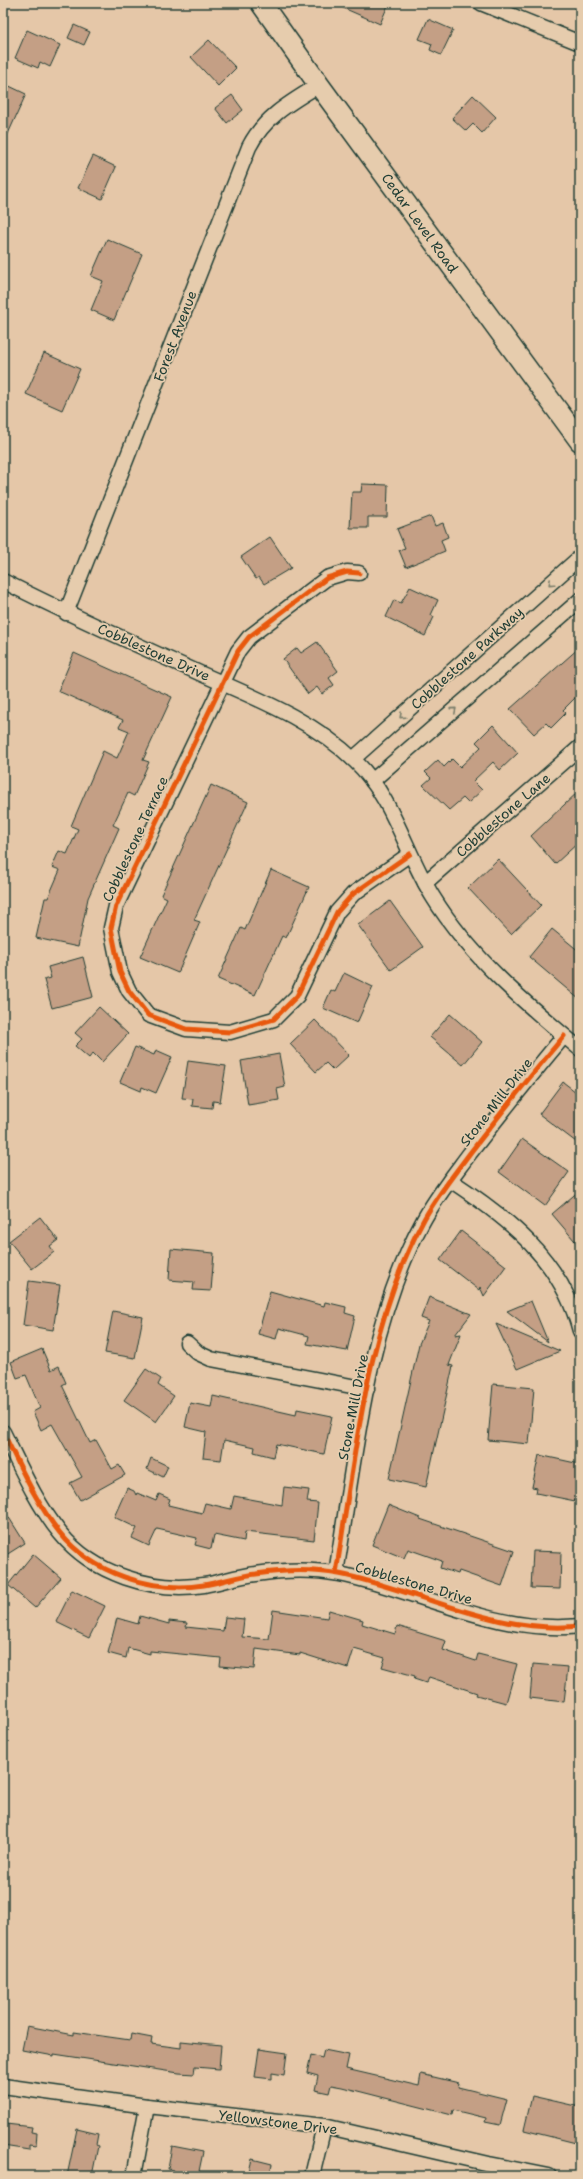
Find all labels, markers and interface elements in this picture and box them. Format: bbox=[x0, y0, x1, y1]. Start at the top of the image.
street label: Cedar Level Road bbox=[378, 169, 462, 277]
street label: Forest Avenue bbox=[149, 288, 201, 384]
one-way arrow bbox=[548, 578, 556, 585]
street label: Cobblestone Parkway bbox=[407, 603, 527, 713]
street label: Cobblestone Drive bbox=[95, 619, 213, 685]
one-way arrow bbox=[449, 707, 457, 714]
one-way arrow bbox=[399, 711, 406, 718]
street label: Cobblestone Lane bbox=[452, 769, 554, 861]
street label: Cobblestone Terrace bbox=[98, 773, 172, 905]
street label: Stone Mill Drive bbox=[456, 1054, 536, 1150]
street label: Stone Mill Drive bbox=[334, 1352, 372, 1462]
street label: Cobblestone Drive bbox=[353, 1558, 475, 1608]
street label: Yellowstone Drive bbox=[218, 2106, 339, 2138]

